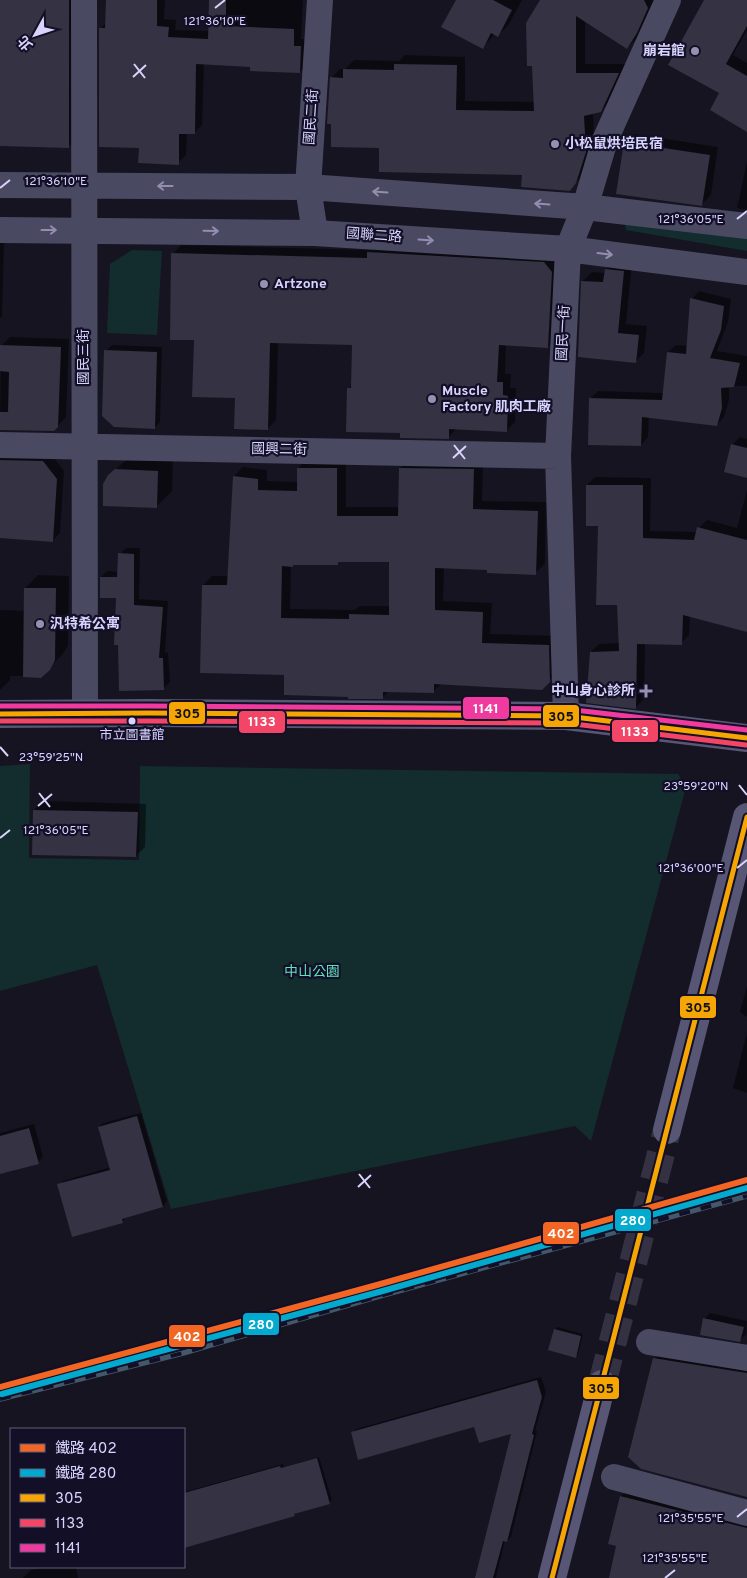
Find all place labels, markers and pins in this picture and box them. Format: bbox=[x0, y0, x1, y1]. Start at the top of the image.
place label: 崩岩館 bbox=[643, 43, 685, 60]
marker: 崩岩館 bbox=[689, 45, 701, 57]
place label: 小松鼠烘培民宿 bbox=[565, 135, 663, 153]
marker: 小松鼠烘培民宿 bbox=[549, 138, 561, 150]
place label: Artzone bbox=[274, 276, 327, 293]
marker: Artzone bbox=[258, 278, 270, 290]
place label: Muscle Factory 肌肉工廠 bbox=[442, 383, 551, 416]
marker: Muscle Factory 肌肉工廠 bbox=[426, 393, 438, 405]
place label: 汎特希公寓 bbox=[50, 615, 120, 633]
marker: 汎特希公寓 bbox=[34, 618, 46, 630]
place label: 中山身心診所 bbox=[551, 683, 635, 700]
marker: 中山身心診所 bbox=[639, 684, 653, 698]
marker: 市立圖書館 bbox=[127, 716, 137, 726]
place label: 市立圖書館 bbox=[99, 727, 165, 744]

